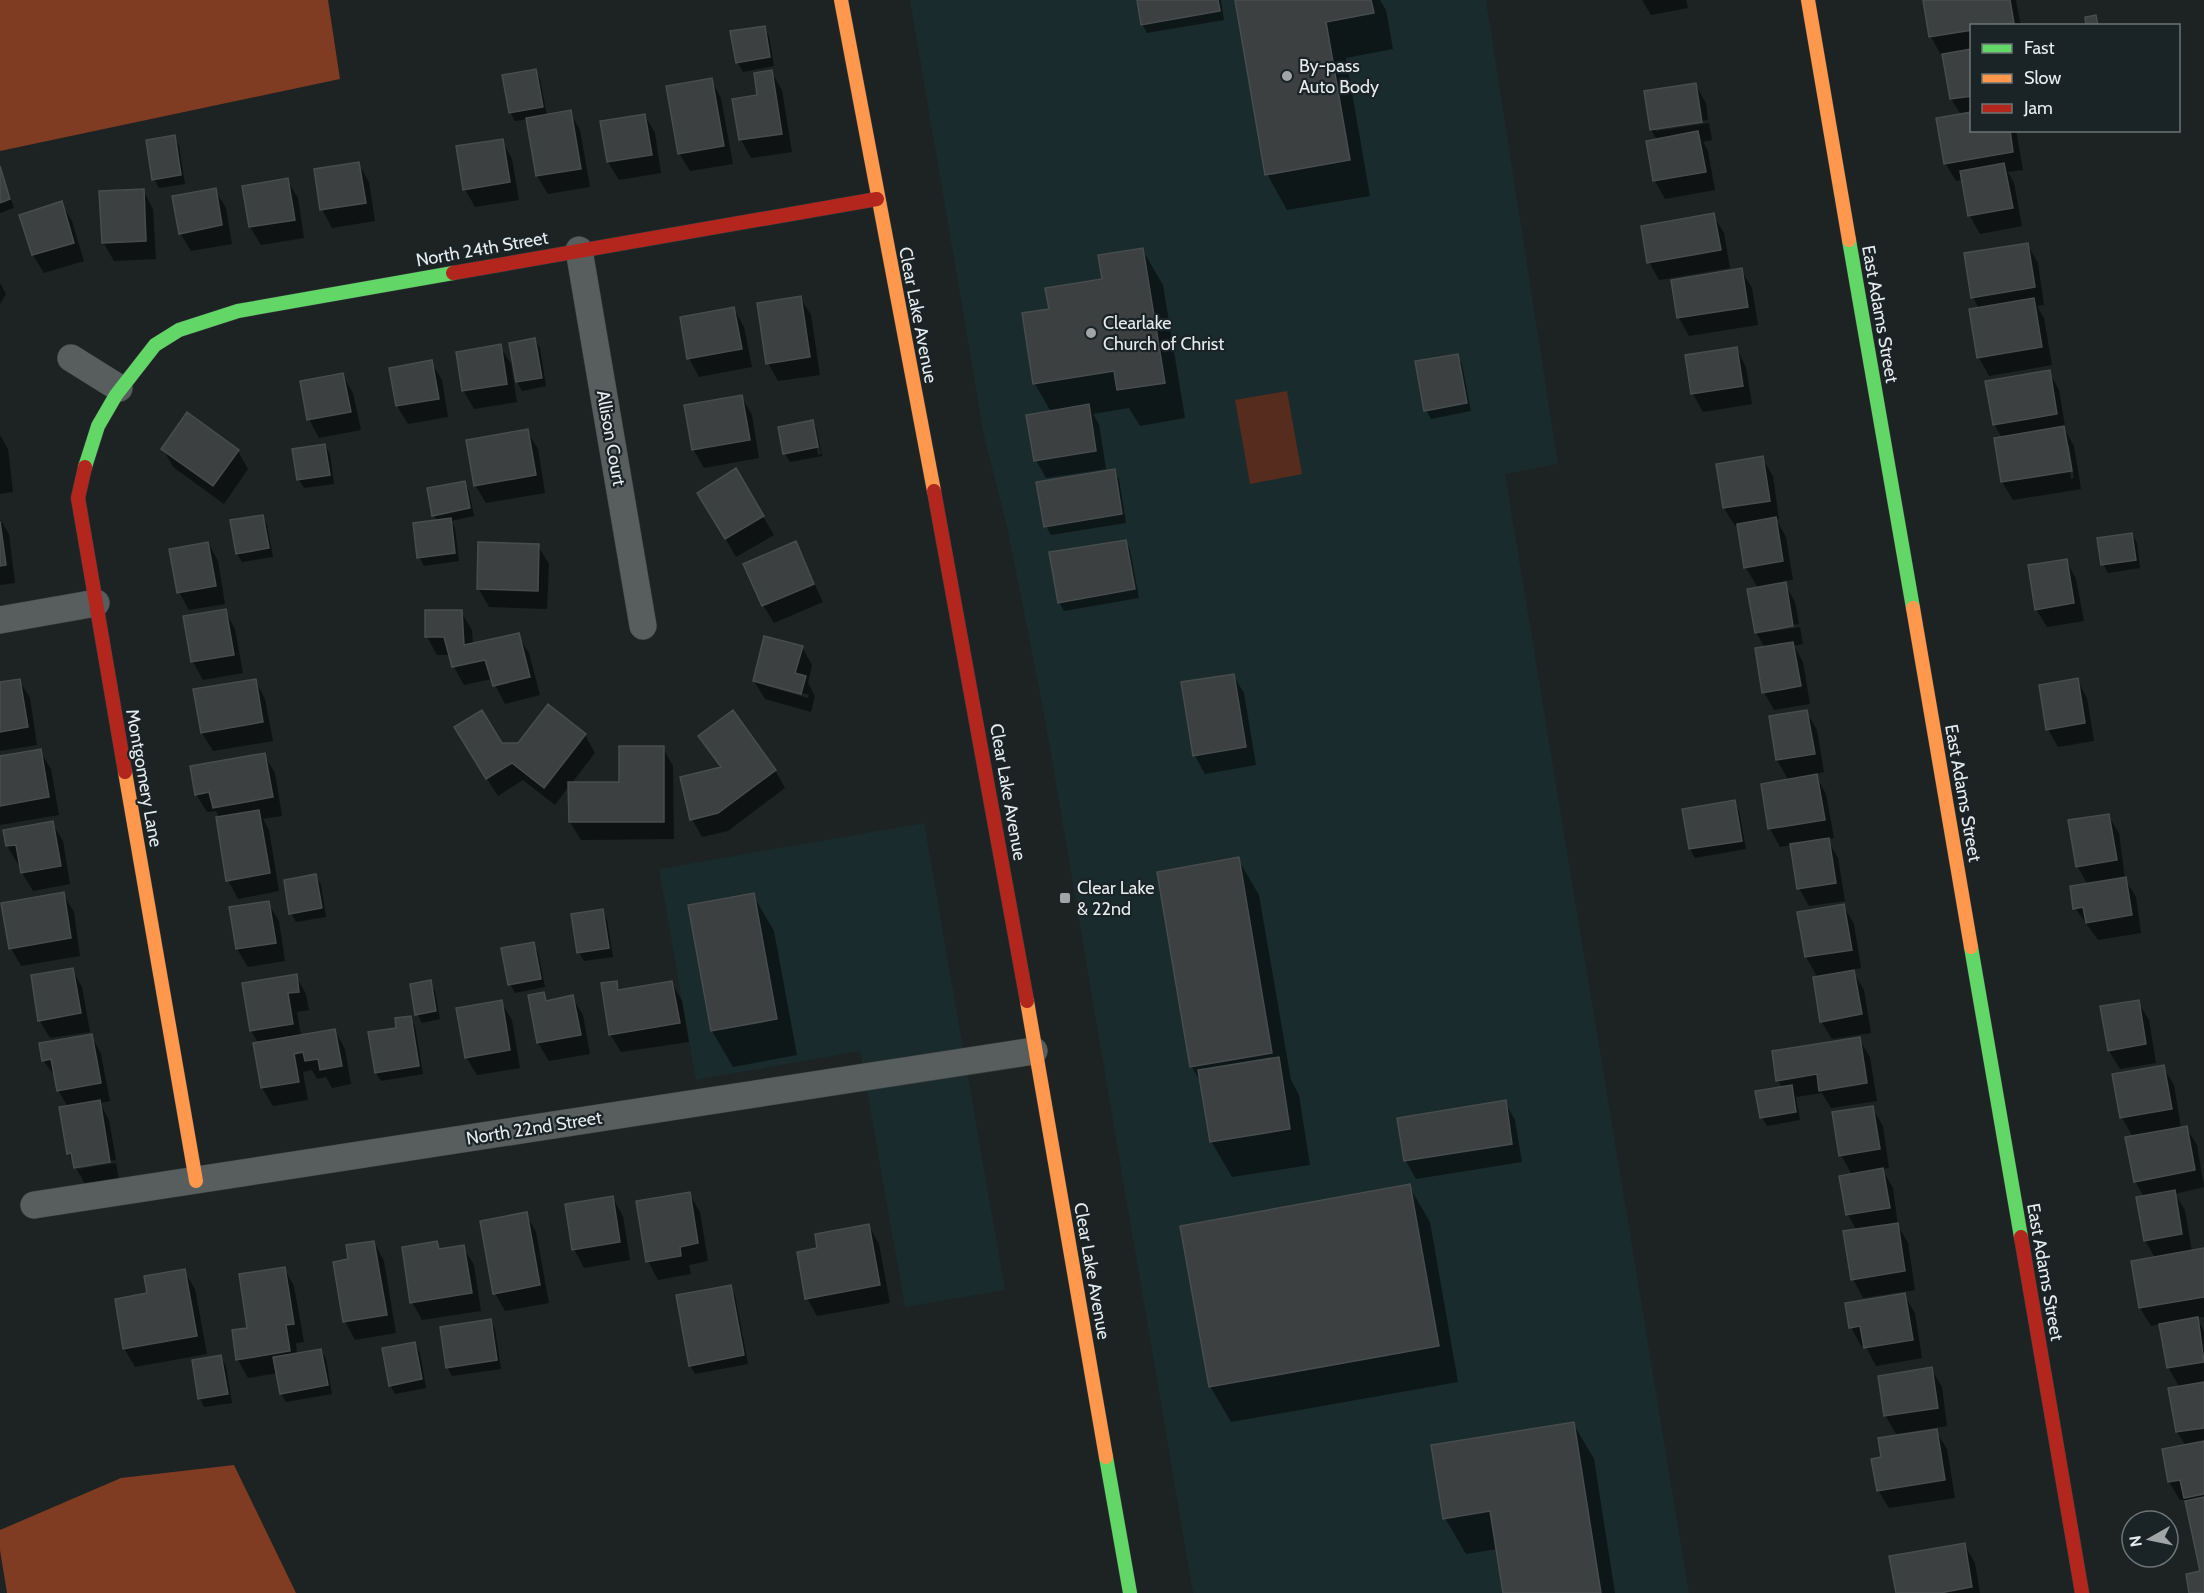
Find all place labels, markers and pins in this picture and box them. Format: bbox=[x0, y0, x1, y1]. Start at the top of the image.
place label: By-pass Auto Body bbox=[1299, 55, 1379, 98]
marker: By-pass Auto Body bbox=[1280, 69, 1294, 83]
place label: Clearlake Church of Christ bbox=[1103, 312, 1224, 355]
marker: Clearlake Church of Christ bbox=[1084, 326, 1098, 340]
place label: Clear Lake & 22nd bbox=[1077, 877, 1154, 920]
marker: Clear Lake & 22nd bbox=[1058, 891, 1072, 905]

